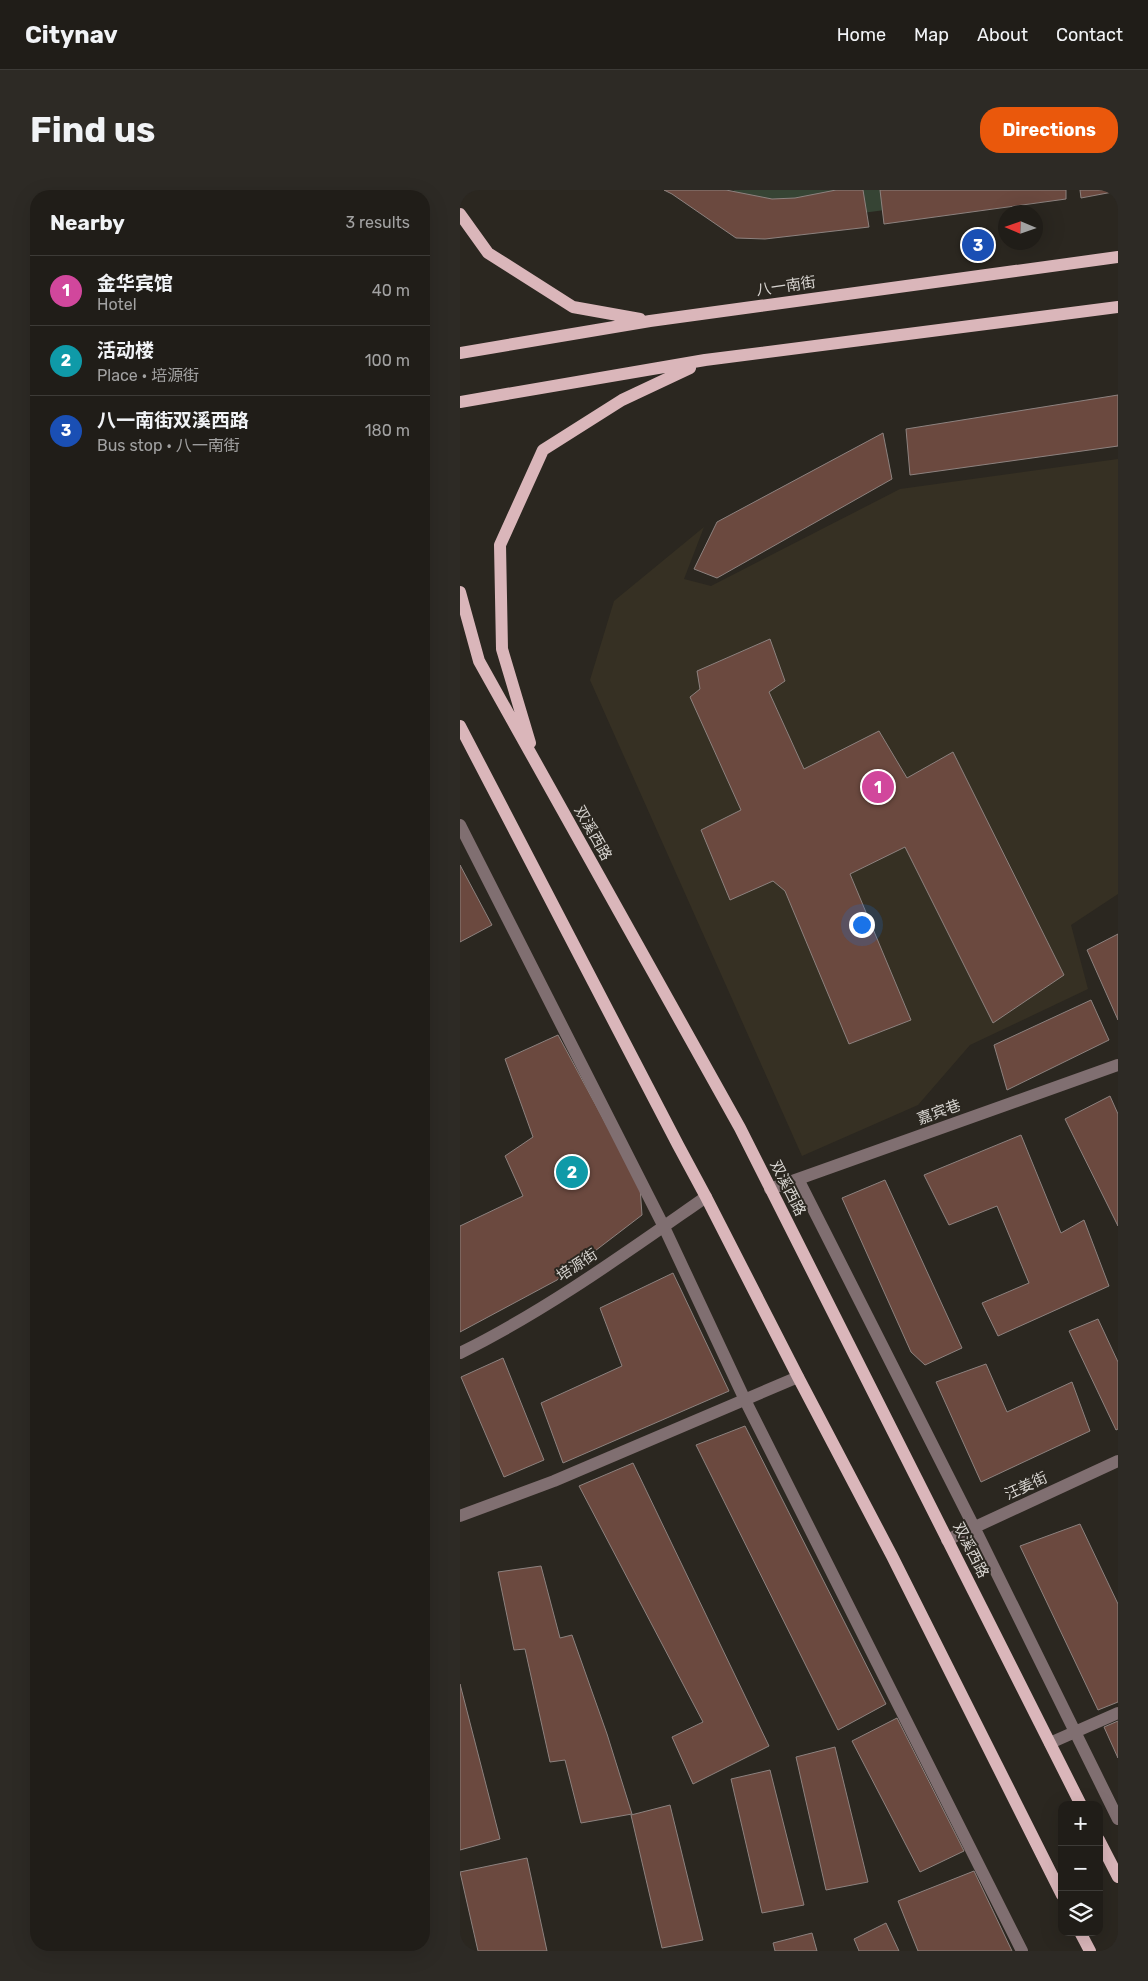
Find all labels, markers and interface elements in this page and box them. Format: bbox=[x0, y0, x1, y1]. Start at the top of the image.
text: Citynav bbox=[25, 21, 118, 49]
text: Home bbox=[837, 24, 886, 46]
text: Map bbox=[914, 24, 949, 46]
text: About bbox=[977, 24, 1028, 46]
text: Contact bbox=[1056, 24, 1123, 46]
button: Directions bbox=[980, 107, 1118, 153]
text: Find us bbox=[30, 109, 155, 151]
north arrow bbox=[998, 205, 1043, 250]
text: Nearby bbox=[50, 210, 125, 235]
text: 3 results bbox=[345, 213, 410, 232]
pin: 3 bbox=[962, 226, 994, 264]
text: 金华宾馆 bbox=[97, 272, 173, 295]
street label: 八一南街 bbox=[755, 273, 817, 299]
text: 1 bbox=[62, 281, 70, 300]
text: 40 m bbox=[372, 281, 410, 300]
text: Hotel bbox=[97, 295, 137, 314]
text: 活动楼 bbox=[97, 339, 154, 362]
text: 2 bbox=[61, 351, 71, 370]
text: 100 m bbox=[365, 351, 410, 370]
text: Place · 培源街 bbox=[97, 366, 199, 385]
text: 八一南街双溪西路 bbox=[97, 409, 249, 432]
text: 3 bbox=[61, 421, 71, 440]
text: 180 m bbox=[365, 421, 410, 440]
text: Bus stop · 八一南街 bbox=[97, 436, 240, 455]
pin: 1 bbox=[862, 768, 894, 806]
street label: 双溪西路 bbox=[571, 802, 615, 864]
your location bbox=[849, 912, 875, 938]
street label: 嘉宾巷 bbox=[915, 1096, 963, 1128]
pin: 2 bbox=[556, 1153, 588, 1191]
street label: 双溪西路 bbox=[766, 1157, 810, 1219]
street label: 培源街 bbox=[553, 1245, 601, 1285]
street label: 汪姜街 bbox=[1002, 1468, 1050, 1504]
street label: 双溪西路 bbox=[949, 1519, 993, 1581]
map controls bbox=[1058, 1801, 1103, 1936]
button: + bbox=[1058, 1801, 1103, 1846]
button: − bbox=[1058, 1846, 1103, 1891]
button: layers bbox=[1058, 1891, 1103, 1936]

